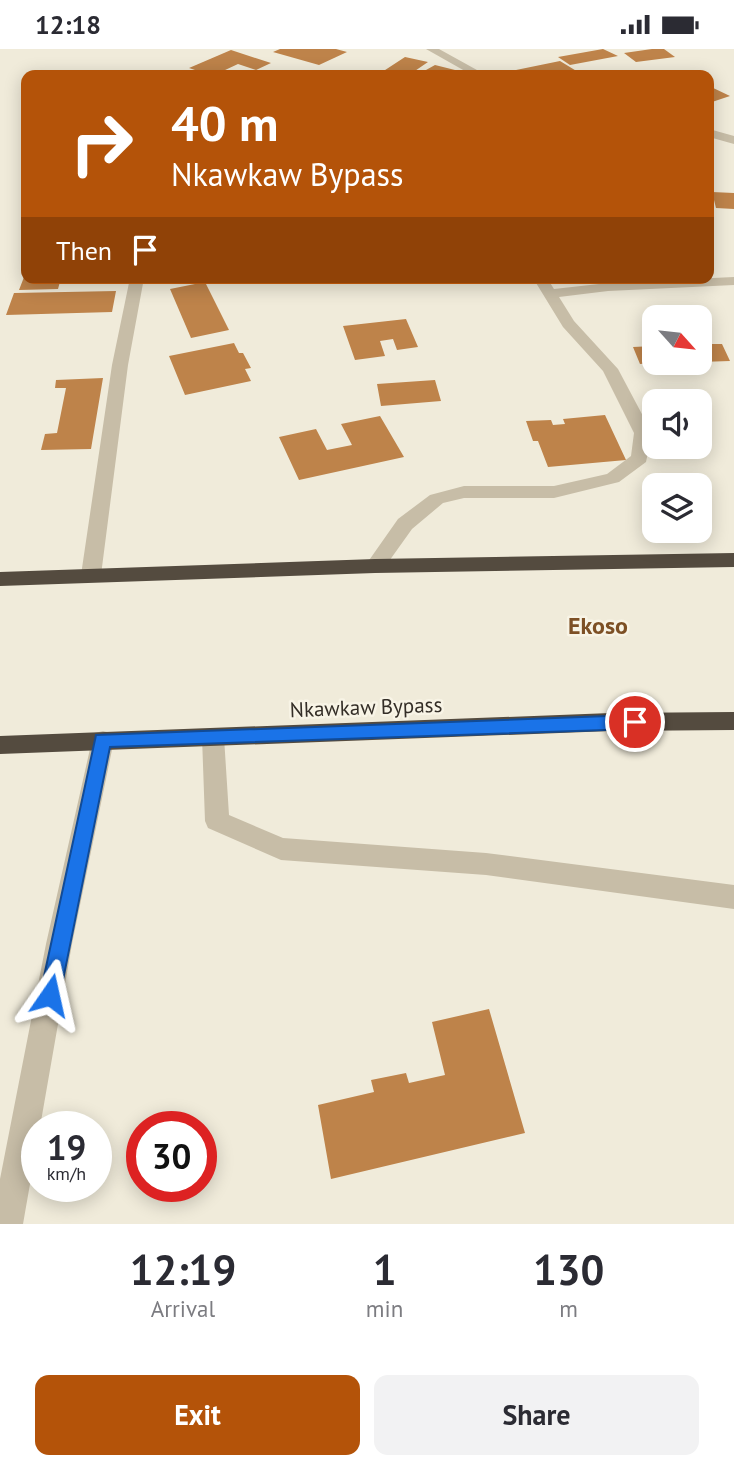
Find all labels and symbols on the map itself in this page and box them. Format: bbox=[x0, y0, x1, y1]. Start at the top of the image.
north arrow bbox=[642, 305, 712, 375]
district label: Ekoso bbox=[568, 610, 628, 641]
street label: Nkawkaw Bypass bbox=[289, 691, 443, 723]
pin bbox=[605, 692, 665, 752]
position arrow bbox=[13, 958, 87, 1032]
speed limit sign: 30 bbox=[126, 1111, 217, 1202]

